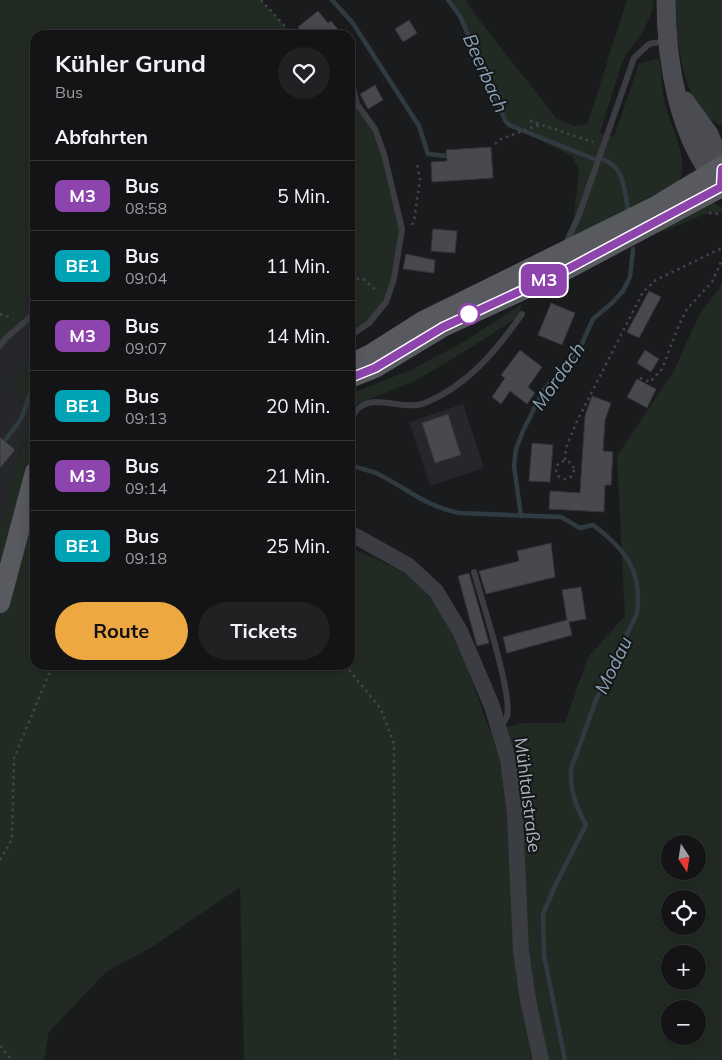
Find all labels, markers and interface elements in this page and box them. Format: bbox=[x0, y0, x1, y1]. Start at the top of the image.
water label: Beerbach bbox=[458, 30, 514, 116]
button: heart bbox=[278, 47, 330, 99]
text: Kühler Grund bbox=[55, 48, 206, 78]
text: Bus bbox=[55, 82, 83, 102]
text: Abfahrten bbox=[55, 125, 148, 149]
text: Bus bbox=[125, 174, 159, 198]
text: M3 bbox=[69, 184, 96, 207]
text: 5 Min. bbox=[277, 184, 330, 208]
text: 08:58 bbox=[125, 198, 167, 218]
text: Bus bbox=[125, 244, 159, 268]
text: BE1 bbox=[66, 254, 99, 277]
text: 11 Min. bbox=[266, 254, 330, 278]
line badge: M3 bbox=[522, 264, 566, 296]
text: 09:04 bbox=[125, 268, 167, 288]
text: M3 bbox=[531, 268, 557, 291]
unlabelled marker bbox=[458, 303, 480, 325]
text: Bus bbox=[125, 314, 159, 338]
text: M3 bbox=[69, 324, 96, 347]
text: 14 Min. bbox=[266, 324, 330, 348]
water label: Mordach bbox=[526, 337, 590, 415]
text: 09:07 bbox=[125, 338, 167, 358]
text: Bus bbox=[125, 384, 159, 408]
text: BE1 bbox=[66, 394, 99, 417]
text: 20 Min. bbox=[266, 394, 330, 418]
text: 09:13 bbox=[125, 408, 167, 428]
text: Bus bbox=[125, 454, 159, 478]
text: M3 bbox=[69, 464, 96, 487]
text: 21 Min. bbox=[266, 464, 330, 488]
text: 09:14 bbox=[125, 478, 167, 498]
text: Bus bbox=[125, 524, 159, 548]
text: BE1 bbox=[66, 534, 99, 557]
text: 25 Min. bbox=[266, 534, 330, 558]
text: 09:18 bbox=[125, 548, 167, 568]
button: Route bbox=[55, 602, 188, 660]
button: Tickets bbox=[198, 602, 330, 660]
water label: Modau bbox=[589, 632, 637, 698]
street label: Mühltalstraße bbox=[510, 736, 546, 854]
north arrow bbox=[661, 835, 706, 880]
map controls bbox=[661, 835, 706, 1045]
button: locate bbox=[661, 890, 706, 935]
button: + bbox=[661, 945, 706, 990]
button: − bbox=[661, 1000, 706, 1045]

